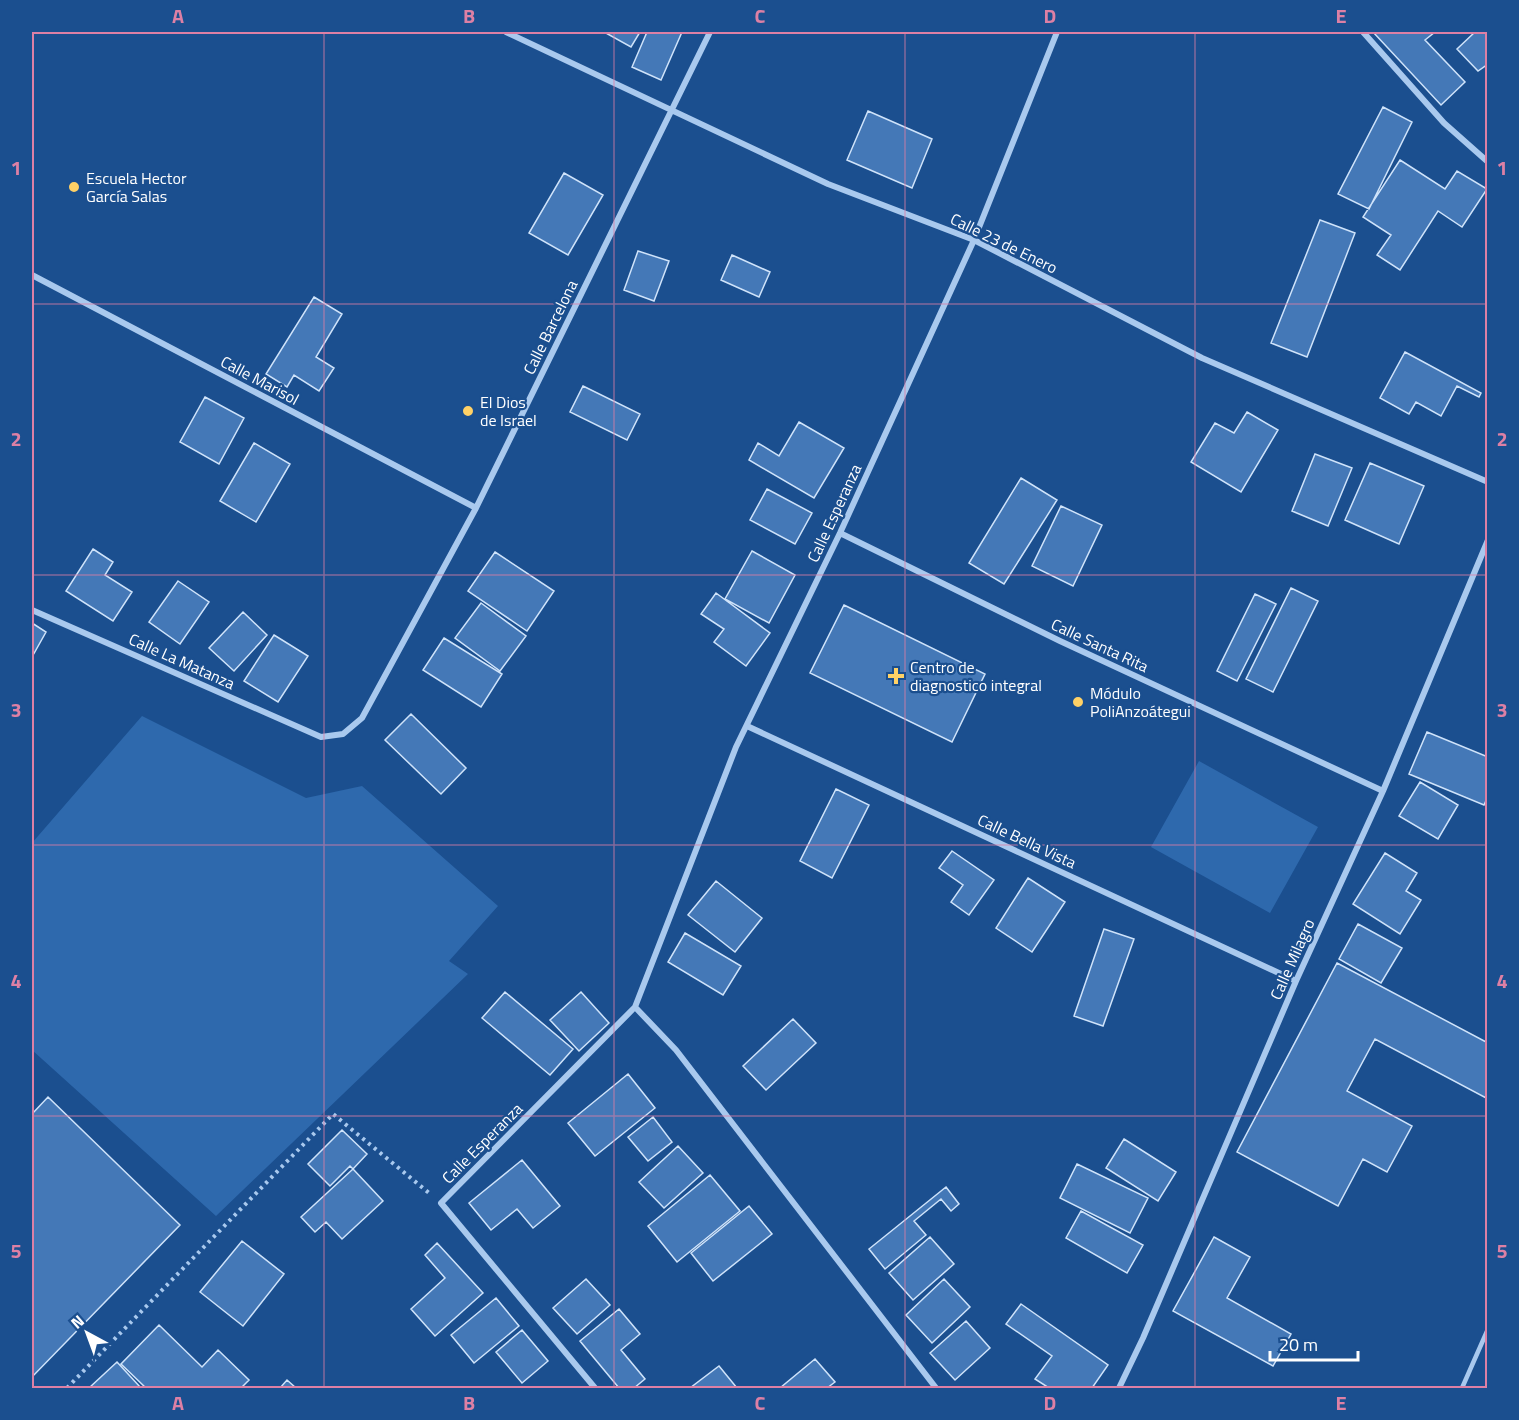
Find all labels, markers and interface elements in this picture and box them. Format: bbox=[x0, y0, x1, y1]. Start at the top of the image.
text: A bbox=[172, 0, 184, 31]
text: B bbox=[463, 0, 475, 31]
text: C bbox=[755, 0, 766, 31]
text: D bbox=[1044, 0, 1056, 31]
text: E bbox=[1335, 0, 1347, 31]
text: 1 bbox=[10, 152, 22, 183]
text: 1 bbox=[1496, 152, 1508, 183]
place label: Escuela Hector García Salas bbox=[86, 166, 187, 208]
marker: Escuela Hector García Salas bbox=[67, 180, 81, 194]
street label: Calle 23 de Enero bbox=[946, 207, 1062, 279]
street label: Calle Barcelona bbox=[517, 276, 583, 378]
street label: Calle Marisol bbox=[216, 349, 304, 411]
place label: El Dios de Israel bbox=[480, 390, 537, 432]
marker: El Dios de Israel bbox=[461, 404, 475, 418]
text: 2 bbox=[10, 423, 22, 454]
text: 2 bbox=[1496, 423, 1508, 454]
street label: Calle Esperanza bbox=[801, 460, 867, 566]
street label: Calle Santa Rita bbox=[1047, 612, 1153, 678]
street label: Calle La Matanza bbox=[125, 627, 239, 695]
place label: Centro de diagnostico integral bbox=[910, 655, 1042, 697]
marker: Centro de diagnostico integral bbox=[887, 667, 905, 685]
place label: Módulo PoliAnzoátegui bbox=[1090, 681, 1191, 723]
text: 3 bbox=[10, 694, 22, 725]
text: 3 bbox=[1496, 694, 1508, 725]
marker: Módulo PoliAnzoátegui bbox=[1071, 695, 1085, 709]
street label: Calle Bella Vista bbox=[974, 808, 1080, 874]
street label: Calle Milagro bbox=[1263, 915, 1321, 1003]
text: 4 bbox=[10, 965, 22, 996]
text: 4 bbox=[1496, 965, 1508, 996]
street label: Calle Esperanza bbox=[436, 1097, 528, 1189]
text: 5 bbox=[10, 1235, 22, 1266]
text: 5 bbox=[1496, 1235, 1508, 1266]
north arrow bbox=[57, 1303, 117, 1363]
text: N bbox=[65, 1309, 89, 1334]
scale bar bbox=[1270, 1324, 1358, 1362]
text: 20 m bbox=[1279, 1331, 1318, 1358]
text: A bbox=[172, 1387, 184, 1418]
text: B bbox=[463, 1387, 475, 1418]
text: C bbox=[755, 1387, 766, 1418]
text: D bbox=[1044, 1387, 1056, 1418]
text: E bbox=[1335, 1387, 1347, 1418]

